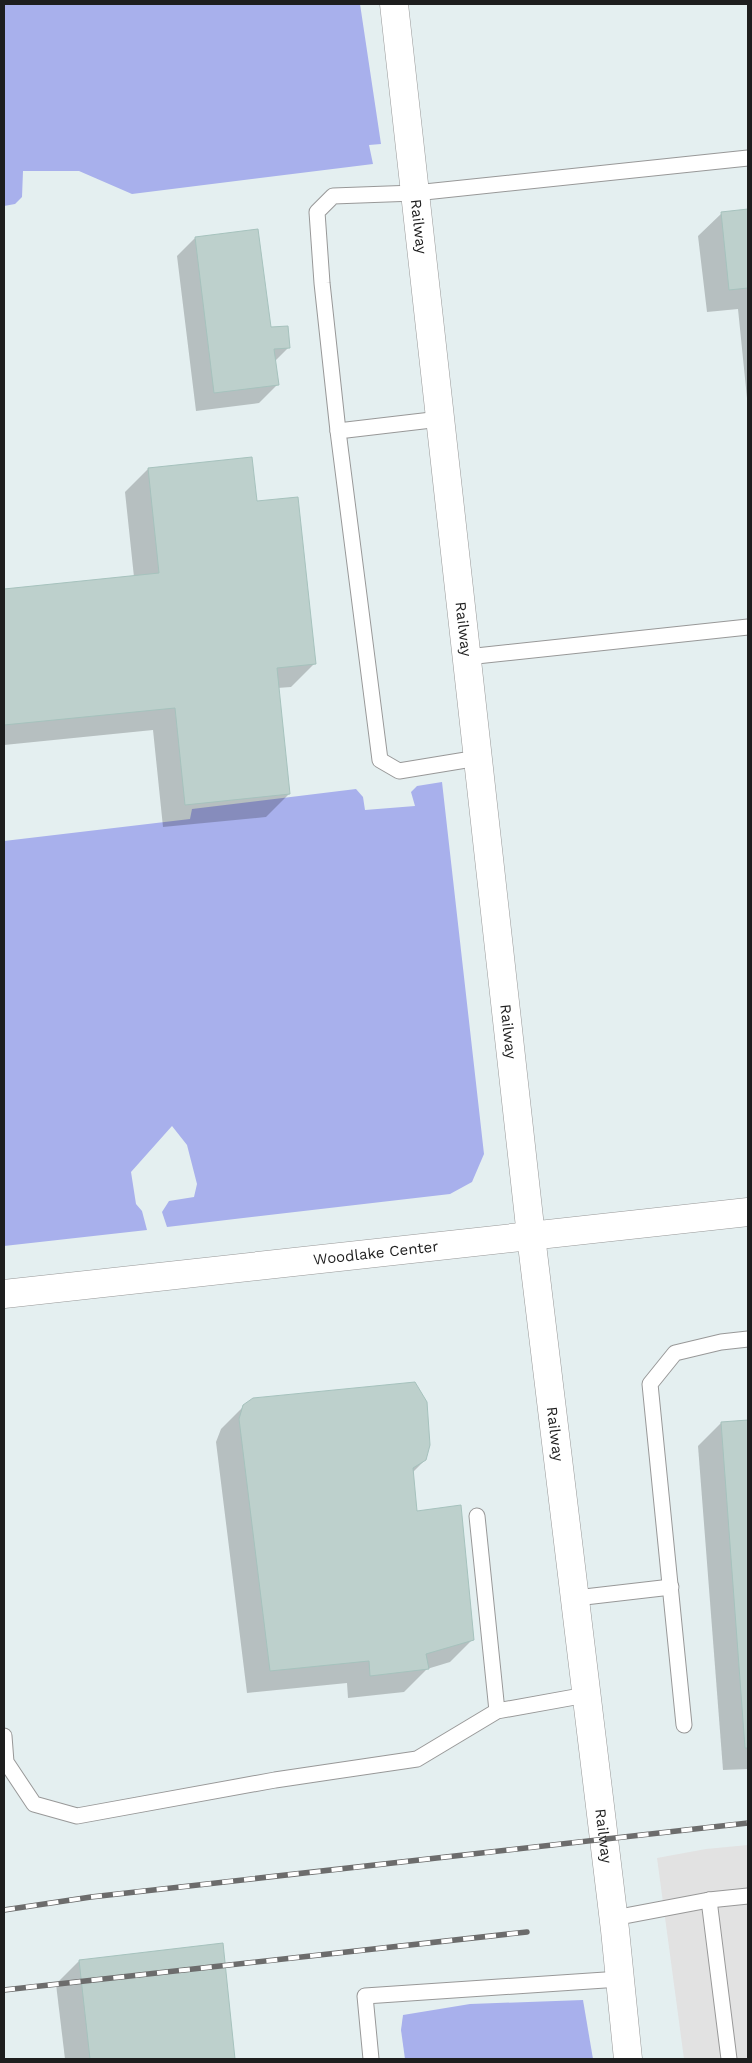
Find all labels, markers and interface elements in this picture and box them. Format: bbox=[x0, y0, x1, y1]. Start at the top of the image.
street label: Railway bbox=[407, 198, 431, 255]
street label: Railway bbox=[452, 601, 476, 658]
street label: Railway bbox=[496, 1003, 520, 1060]
street label: Woodlake Center bbox=[312, 1237, 439, 1269]
street label: Railway bbox=[543, 1406, 567, 1463]
street label: Railway bbox=[591, 1808, 616, 1865]

